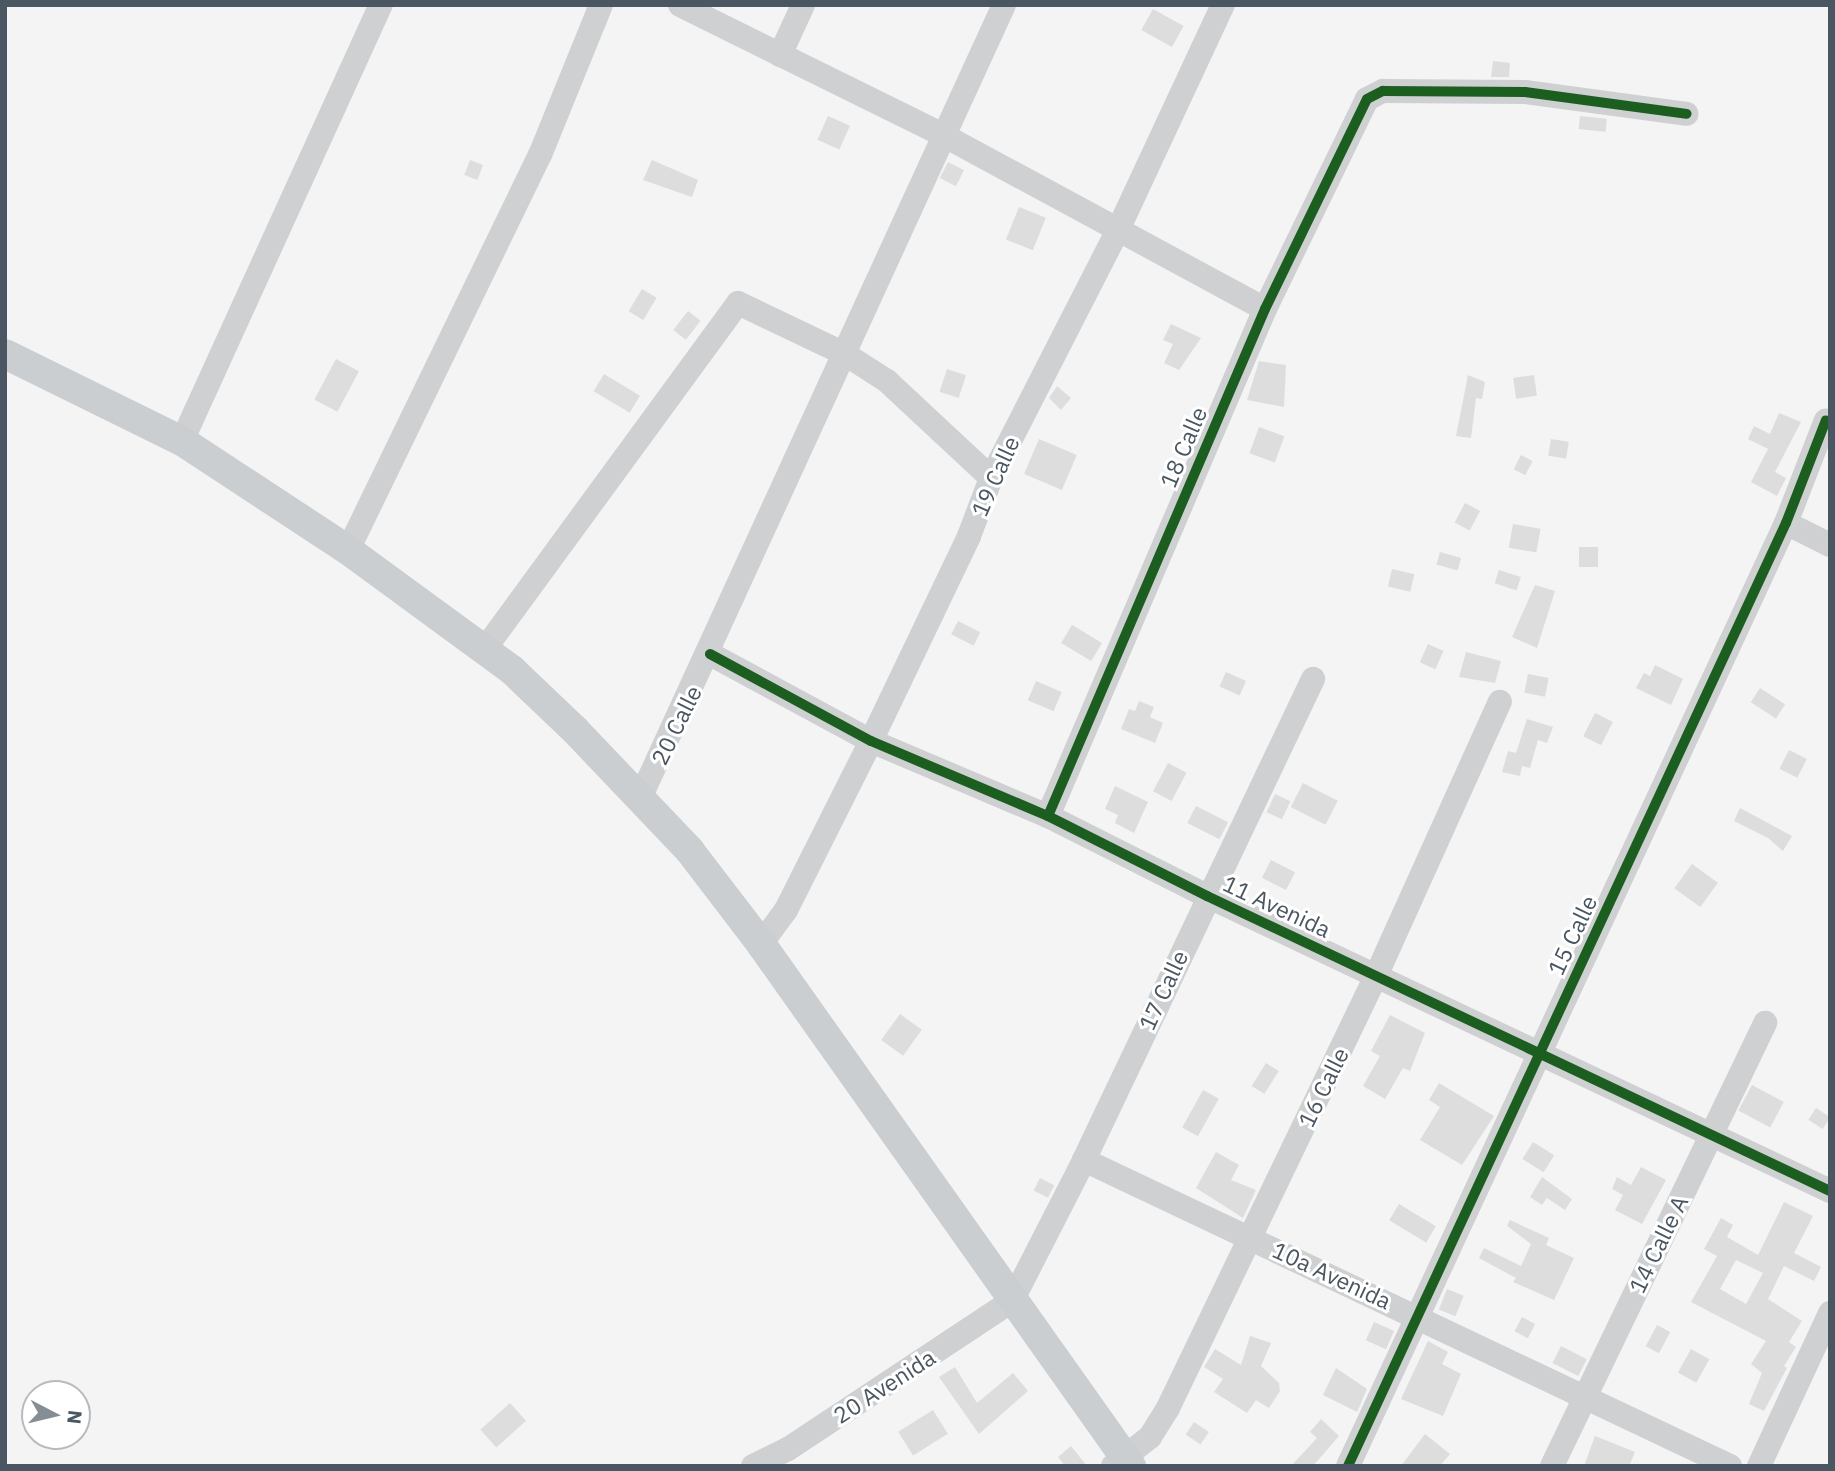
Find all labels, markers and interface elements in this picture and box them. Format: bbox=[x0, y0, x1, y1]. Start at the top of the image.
street label: 18 Calle bbox=[1154, 403, 1212, 491]
street label: 19 Calle bbox=[965, 432, 1025, 520]
street label: 20 Calle bbox=[645, 681, 707, 769]
street label: 11 Avenida bbox=[1219, 869, 1335, 943]
street label: 15 Calle bbox=[1542, 891, 1602, 979]
street label: 17 Calle bbox=[1133, 946, 1193, 1034]
street label: 16 Calle bbox=[1292, 1043, 1354, 1131]
street label: 14 Calle A bbox=[1623, 1191, 1693, 1297]
street label: 10a Avenida bbox=[1268, 1235, 1396, 1315]
street label: 20 Avenida bbox=[828, 1343, 940, 1429]
north arrow bbox=[21, 1380, 91, 1450]
text: N bbox=[62, 1409, 88, 1426]

